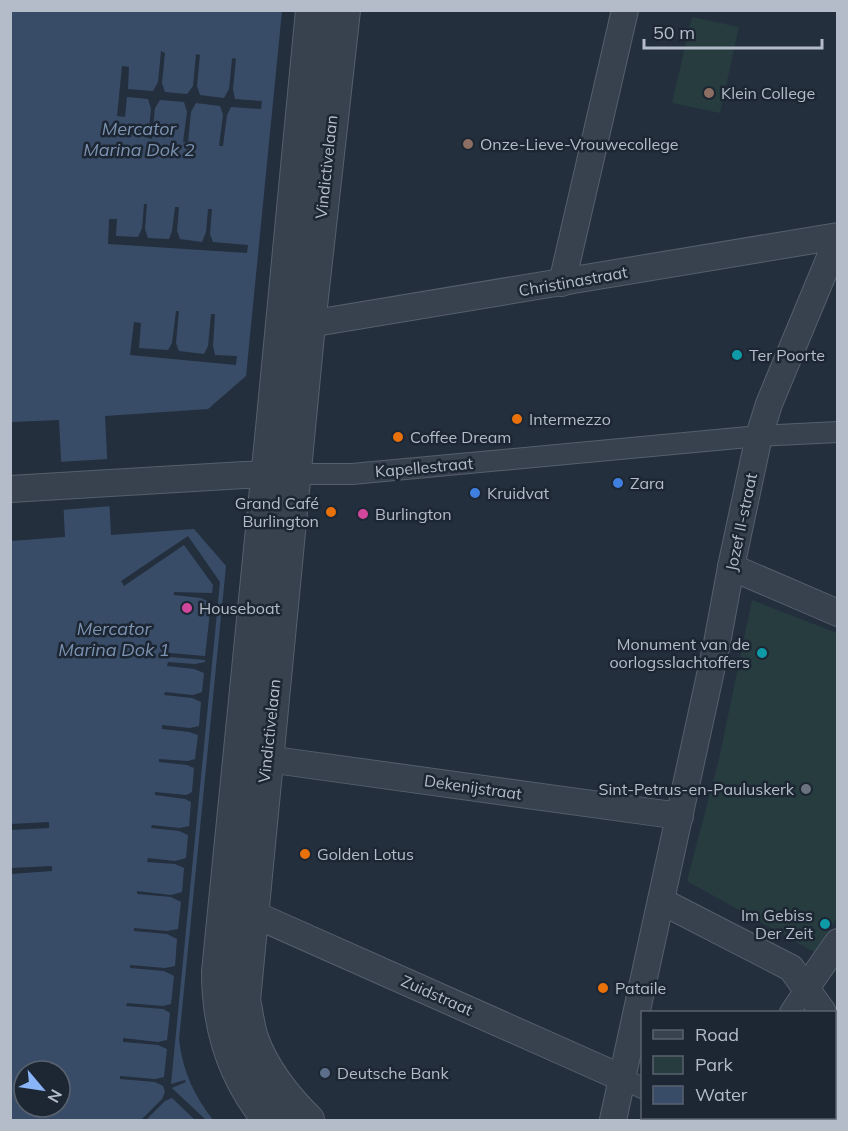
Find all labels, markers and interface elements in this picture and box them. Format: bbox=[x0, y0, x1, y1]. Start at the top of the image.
scale bar bbox=[644, 12, 822, 50]
text: 50 m bbox=[653, 21, 695, 44]
place label: Klein College bbox=[721, 83, 815, 103]
marker: Klein College bbox=[702, 86, 716, 100]
street label: Vindictivelaan bbox=[311, 114, 341, 220]
water label: Mercator Marina Dok 2 bbox=[83, 117, 195, 161]
place label: Onze-Lieve-Vrouwecollege bbox=[480, 134, 679, 154]
marker: Onze-Lieve-Vrouwecollege bbox=[461, 137, 475, 151]
street label: Christinastraat bbox=[517, 262, 629, 300]
place label: Ter Poorte bbox=[749, 345, 825, 365]
marker: Ter Poorte bbox=[730, 348, 744, 362]
place label: Intermezzo bbox=[529, 409, 611, 429]
marker: Intermezzo bbox=[510, 412, 524, 426]
place label: Coffee Dream bbox=[410, 427, 511, 447]
marker: Coffee Dream bbox=[391, 430, 405, 444]
street label: Kapellestraat bbox=[374, 453, 474, 481]
street label: Jozef II-straat bbox=[721, 471, 761, 573]
place label: Zara bbox=[630, 473, 664, 493]
marker: Zara bbox=[611, 476, 625, 490]
place label: Kruidvat bbox=[487, 483, 550, 503]
marker: Kruidvat bbox=[468, 486, 482, 500]
place label: Grand Café Burlington bbox=[235, 493, 319, 531]
place label: Burlington bbox=[375, 504, 452, 524]
marker: Grand Café Burlington bbox=[324, 505, 338, 519]
marker: Burlington bbox=[356, 507, 370, 521]
place label: Houseboat bbox=[199, 598, 281, 618]
marker: Houseboat bbox=[180, 601, 194, 615]
water label: Mercator Marina Dok 1 bbox=[58, 617, 170, 661]
place label: Monument van de oorlogsslachtoffers bbox=[609, 634, 750, 672]
marker: Monument van de oorlogsslachtoffers bbox=[755, 646, 769, 660]
street label: Vindictivelaan bbox=[254, 678, 284, 784]
street label: Dekenijstraat bbox=[423, 770, 523, 804]
place label: Sint-Petrus-en-Pauluskerk bbox=[599, 779, 795, 799]
marker: Sint-Petrus-en-Pauluskerk bbox=[799, 782, 813, 796]
place label: Golden Lotus bbox=[317, 844, 414, 864]
marker: Golden Lotus bbox=[298, 847, 312, 861]
place label: Im Gebiss Der Zeit bbox=[741, 905, 813, 943]
marker: Im Gebiss Der Zeit bbox=[818, 917, 832, 931]
street label: Zuidstraat bbox=[398, 970, 476, 1020]
place label: Pataile bbox=[615, 978, 666, 998]
marker: Pataile bbox=[596, 981, 610, 995]
legend bbox=[641, 1011, 836, 1119]
text: Road bbox=[695, 1023, 739, 1046]
text: Park bbox=[695, 1053, 734, 1076]
north arrow bbox=[12, 1059, 72, 1119]
place label: Deutsche Bank bbox=[337, 1063, 449, 1083]
marker: Deutsche Bank bbox=[318, 1066, 332, 1080]
text: Water bbox=[695, 1083, 748, 1106]
text: N bbox=[43, 1086, 67, 1106]

